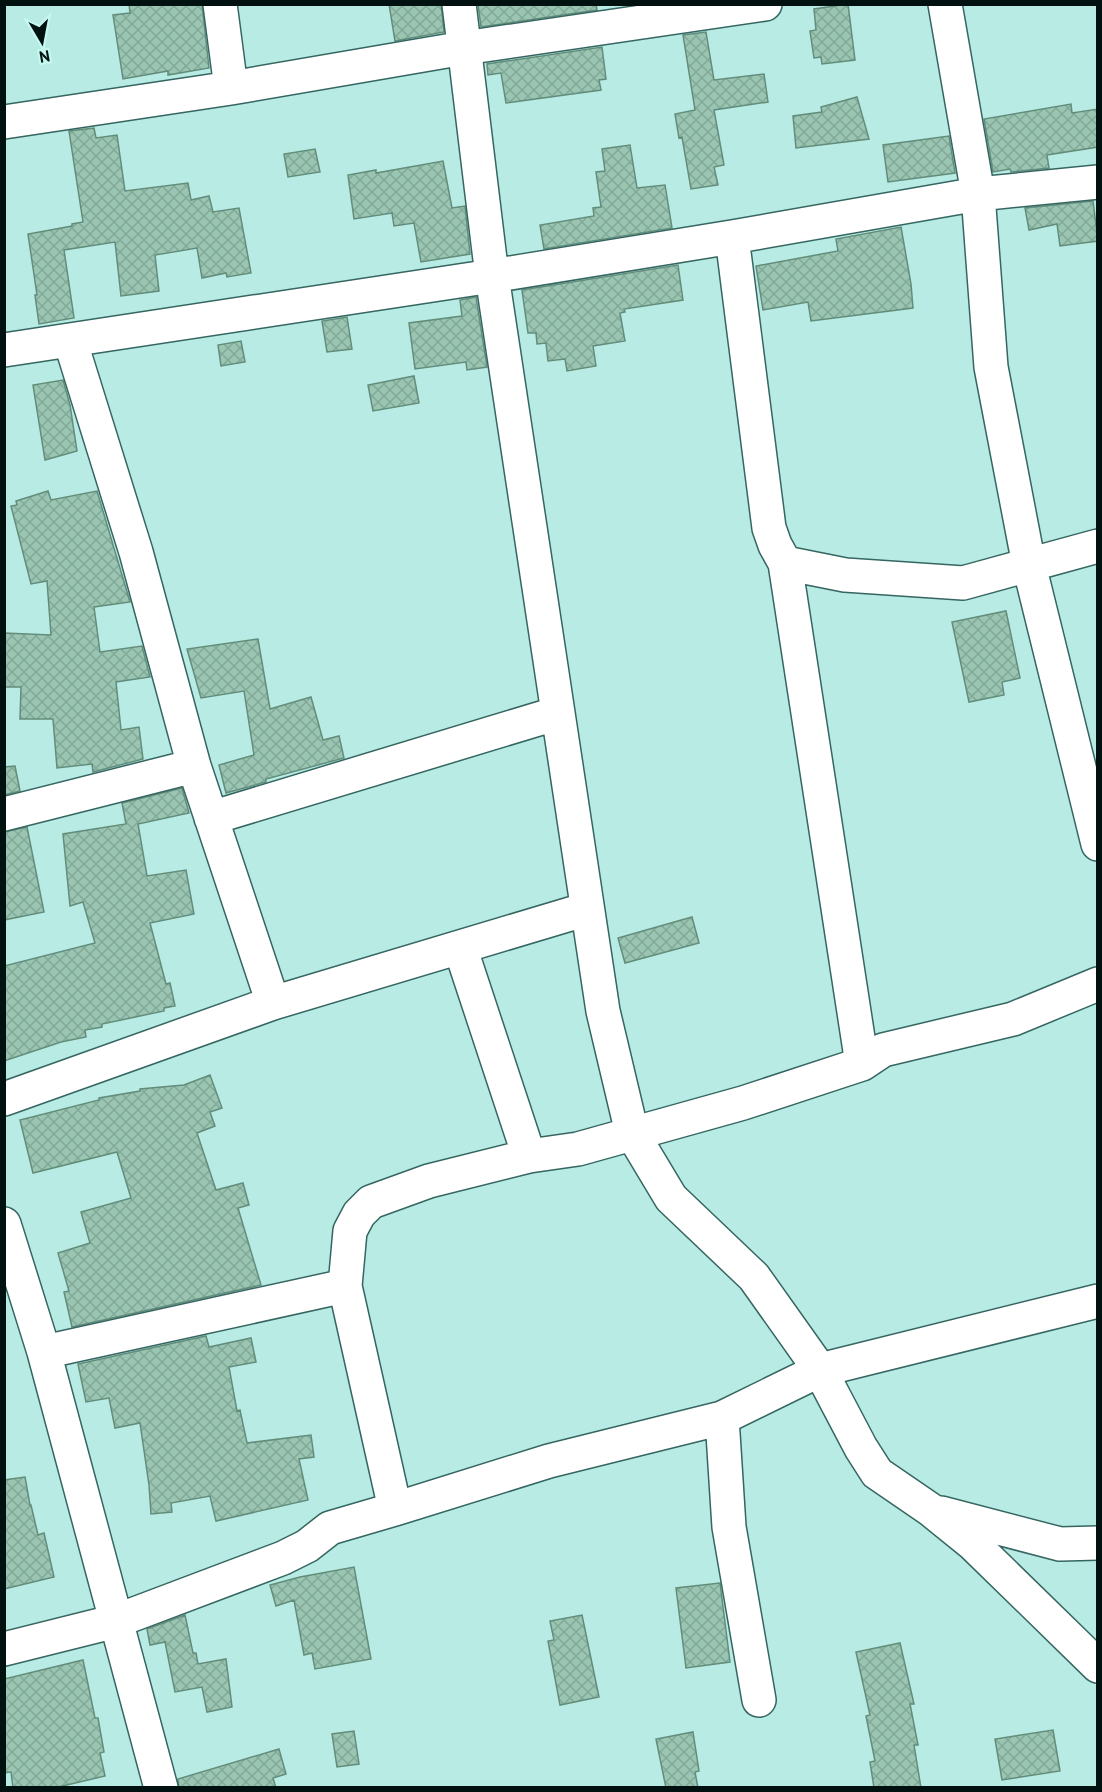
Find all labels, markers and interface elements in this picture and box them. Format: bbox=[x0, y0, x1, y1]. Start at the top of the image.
north arrow bbox=[12, 12, 72, 72]
text: N bbox=[38, 46, 52, 68]

